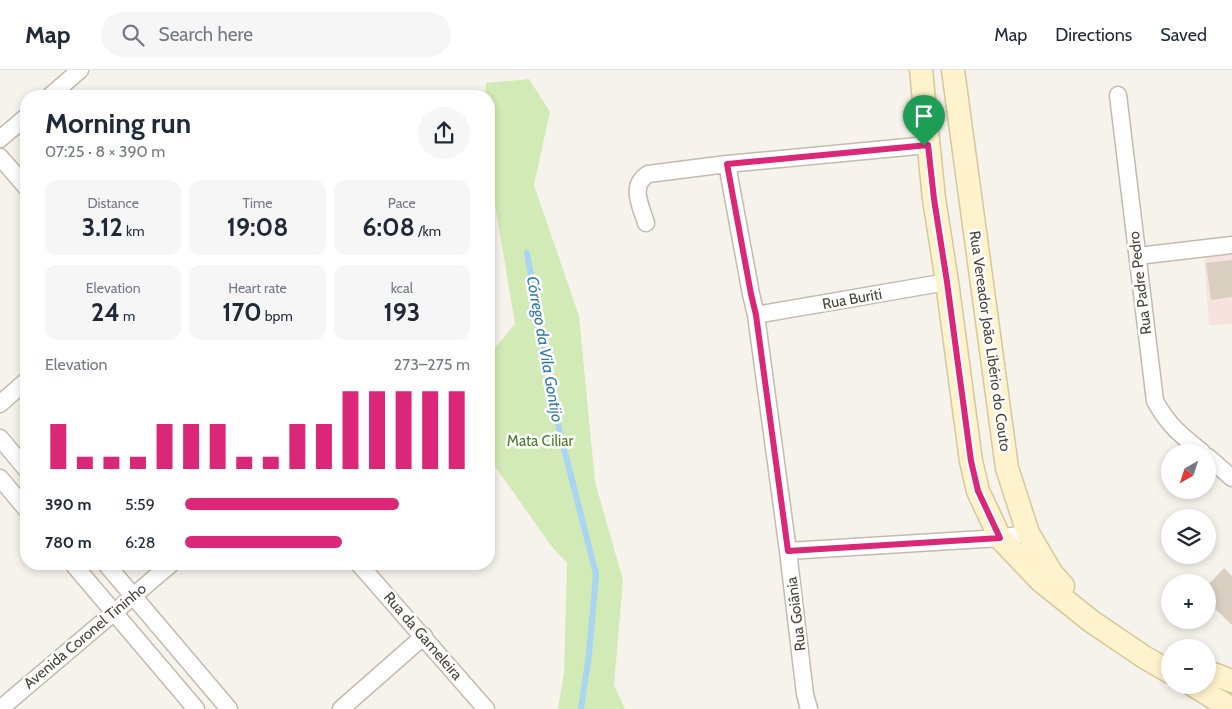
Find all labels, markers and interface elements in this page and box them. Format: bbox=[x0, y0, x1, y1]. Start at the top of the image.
search box bbox=[101, 12, 451, 57]
text: Map bbox=[25, 20, 71, 49]
icon: search bbox=[119, 21, 147, 49]
text: Search here bbox=[159, 23, 253, 46]
text: Map bbox=[994, 24, 1027, 46]
text: Directions bbox=[1055, 24, 1132, 46]
text: Saved bbox=[1160, 24, 1207, 46]
pin bbox=[903, 95, 945, 146]
icon: arrive bbox=[910, 102, 938, 130]
text: Morning run bbox=[45, 106, 191, 140]
button: share bbox=[418, 107, 470, 159]
text: 07:25 · 8 × 390 m bbox=[45, 142, 165, 161]
text: Distance bbox=[87, 194, 139, 212]
text: Time bbox=[243, 194, 272, 212]
text: Pace bbox=[388, 194, 416, 212]
text: 3.12 bbox=[82, 212, 123, 242]
text: 19:08 bbox=[227, 212, 288, 242]
text: 6:08 bbox=[363, 212, 415, 242]
text: km bbox=[123, 222, 145, 240]
text: /km bbox=[415, 222, 441, 240]
street label: Rua Vereador João Libério do Couto bbox=[966, 230, 1014, 452]
street label: Rua Padre Pedro bbox=[1125, 230, 1155, 336]
water label: Córrego da Vila Gontijo bbox=[523, 275, 567, 423]
text: Elevation bbox=[86, 279, 141, 297]
text: Heart rate bbox=[228, 279, 287, 297]
text: kcal bbox=[391, 279, 413, 297]
street label: Rua Buriti bbox=[821, 285, 883, 313]
text: 24 bbox=[91, 297, 120, 327]
text: 170 bbox=[222, 297, 262, 327]
text: 193 bbox=[383, 297, 420, 327]
text: m bbox=[120, 307, 135, 325]
text: bpm bbox=[262, 307, 293, 325]
text: Elevation bbox=[45, 355, 108, 374]
text: 273–275 m bbox=[394, 355, 470, 374]
park label: Mata Ciliar bbox=[507, 432, 573, 450]
north arrow bbox=[1161, 444, 1216, 499]
map controls bbox=[1161, 444, 1216, 694]
text: 390 m bbox=[45, 495, 91, 514]
text: 5:59 bbox=[125, 495, 155, 514]
button: layers bbox=[1161, 509, 1216, 564]
text: 780 m bbox=[45, 533, 92, 552]
text: 6:28 bbox=[125, 533, 156, 552]
button: + bbox=[1161, 574, 1216, 629]
street label: Rua Goiânia bbox=[782, 575, 809, 652]
street label: Avenida Coronel Tininho bbox=[20, 579, 150, 693]
street label: Rua da Gameleira bbox=[380, 588, 467, 684]
button: − bbox=[1161, 639, 1216, 694]

